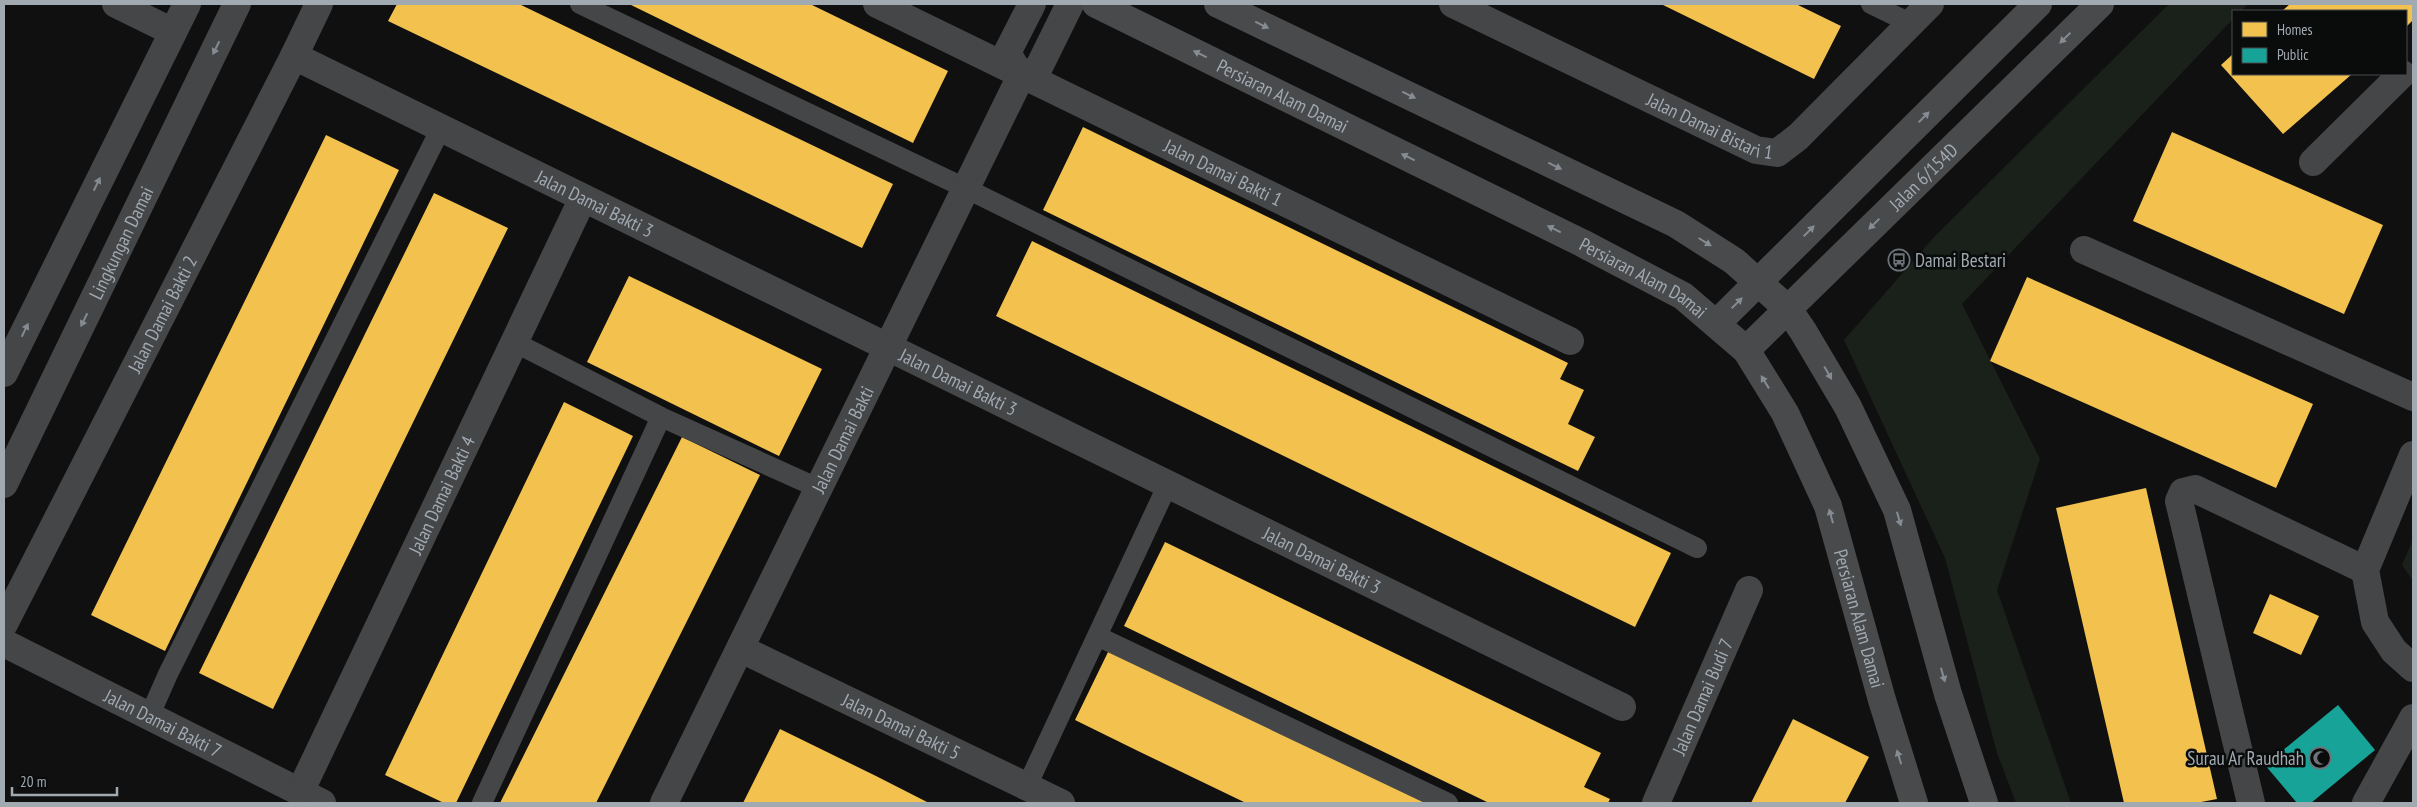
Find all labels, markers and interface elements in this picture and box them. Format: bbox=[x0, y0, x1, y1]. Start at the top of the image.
legend bbox=[2232, 10, 2407, 75]
text: Homes bbox=[2277, 20, 2313, 39]
one-way arrow bbox=[1255, 21, 1269, 29]
one-way arrow bbox=[2060, 32, 2072, 44]
one-way arrow bbox=[212, 40, 220, 55]
text: Public bbox=[2277, 45, 2309, 64]
one-way arrow bbox=[1193, 50, 1207, 58]
street label: Persiaran Alam Damai bbox=[1213, 53, 1352, 138]
street label: Jalan Damai Bistari 1 bbox=[1642, 87, 1775, 164]
one-way arrow bbox=[1401, 91, 1416, 100]
one-way arrow bbox=[1918, 111, 1930, 123]
street label: Jalan Damai Bakti 1 bbox=[1159, 133, 1286, 211]
street label: Jalan 6/154D bbox=[1883, 138, 1963, 216]
one-way arrow bbox=[1401, 153, 1415, 161]
one-way arrow bbox=[1548, 162, 1562, 170]
street label: Jalan Damai Bakti 3 bbox=[531, 164, 658, 242]
one-way arrow bbox=[94, 177, 102, 191]
street label: Lingkungan Damai bbox=[83, 183, 159, 303]
one-way arrow bbox=[1868, 218, 1880, 230]
one-way arrow bbox=[1547, 225, 1561, 233]
one-way arrow bbox=[1803, 225, 1815, 237]
street label: Persiaran Alam Damai bbox=[1575, 232, 1712, 323]
one-way arrow bbox=[1699, 238, 1712, 247]
bus stop icon: Damai Bestari bbox=[1887, 248, 1911, 272]
place label: Damai Bestari bbox=[1915, 248, 2006, 272]
street label: Jalan Damai Bakti 2 bbox=[122, 251, 202, 378]
one-way arrow bbox=[1731, 297, 1743, 309]
one-way arrow bbox=[80, 312, 88, 327]
one-way arrow bbox=[21, 323, 29, 337]
street label: Jalan Damai Bakti 3 bbox=[895, 342, 1021, 421]
one-way arrow bbox=[1823, 367, 1832, 380]
one-way arrow bbox=[1761, 375, 1770, 388]
street label: Jalan Damai Bakti bbox=[806, 382, 879, 498]
street label: Jalan Damai Bakti 4 bbox=[403, 432, 480, 559]
one-way arrow bbox=[1827, 509, 1835, 524]
one-way arrow bbox=[1896, 511, 1904, 526]
street label: Jalan Damai Bakti 3 bbox=[1258, 521, 1385, 599]
street label: Persiaran Alam Damai bbox=[1829, 546, 1890, 691]
street label: Jalan Damai Budi 7 bbox=[1666, 635, 1738, 759]
one-way arrow bbox=[1939, 668, 1947, 683]
street label: Jalan Damai Bakti 7 bbox=[99, 683, 226, 763]
street label: Jalan Damai Bakti 5 bbox=[838, 687, 964, 765]
place label: Surau Ar Raudhah bbox=[2187, 746, 2304, 770]
mosque icon: Surau Ar Raudhah bbox=[2308, 746, 2332, 770]
one-way arrow bbox=[1895, 749, 1903, 764]
scale bar bbox=[12, 764, 118, 796]
text: 20 m bbox=[20, 772, 46, 791]

